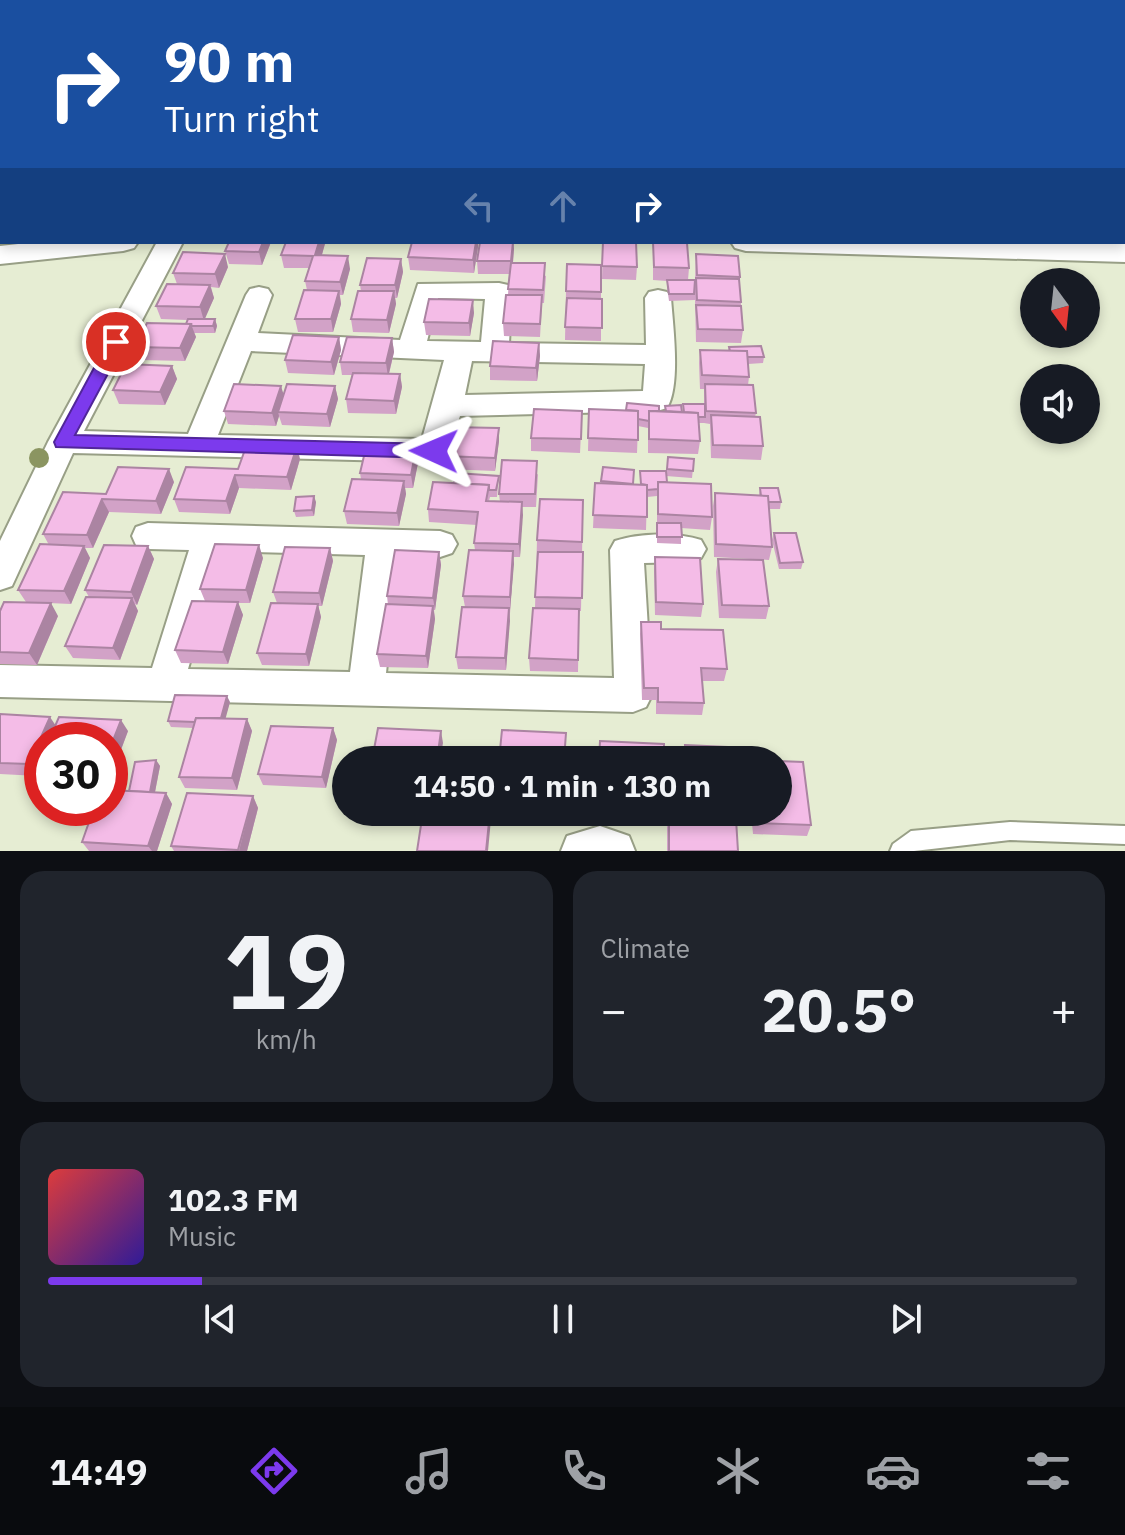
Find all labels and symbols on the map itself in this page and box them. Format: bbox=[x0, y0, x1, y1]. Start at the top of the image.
north arrow bbox=[1020, 268, 1100, 348]
pin bbox=[82, 308, 150, 376]
position arrow bbox=[392, 409, 476, 493]
speed limit sign: 30 bbox=[24, 722, 128, 826]

